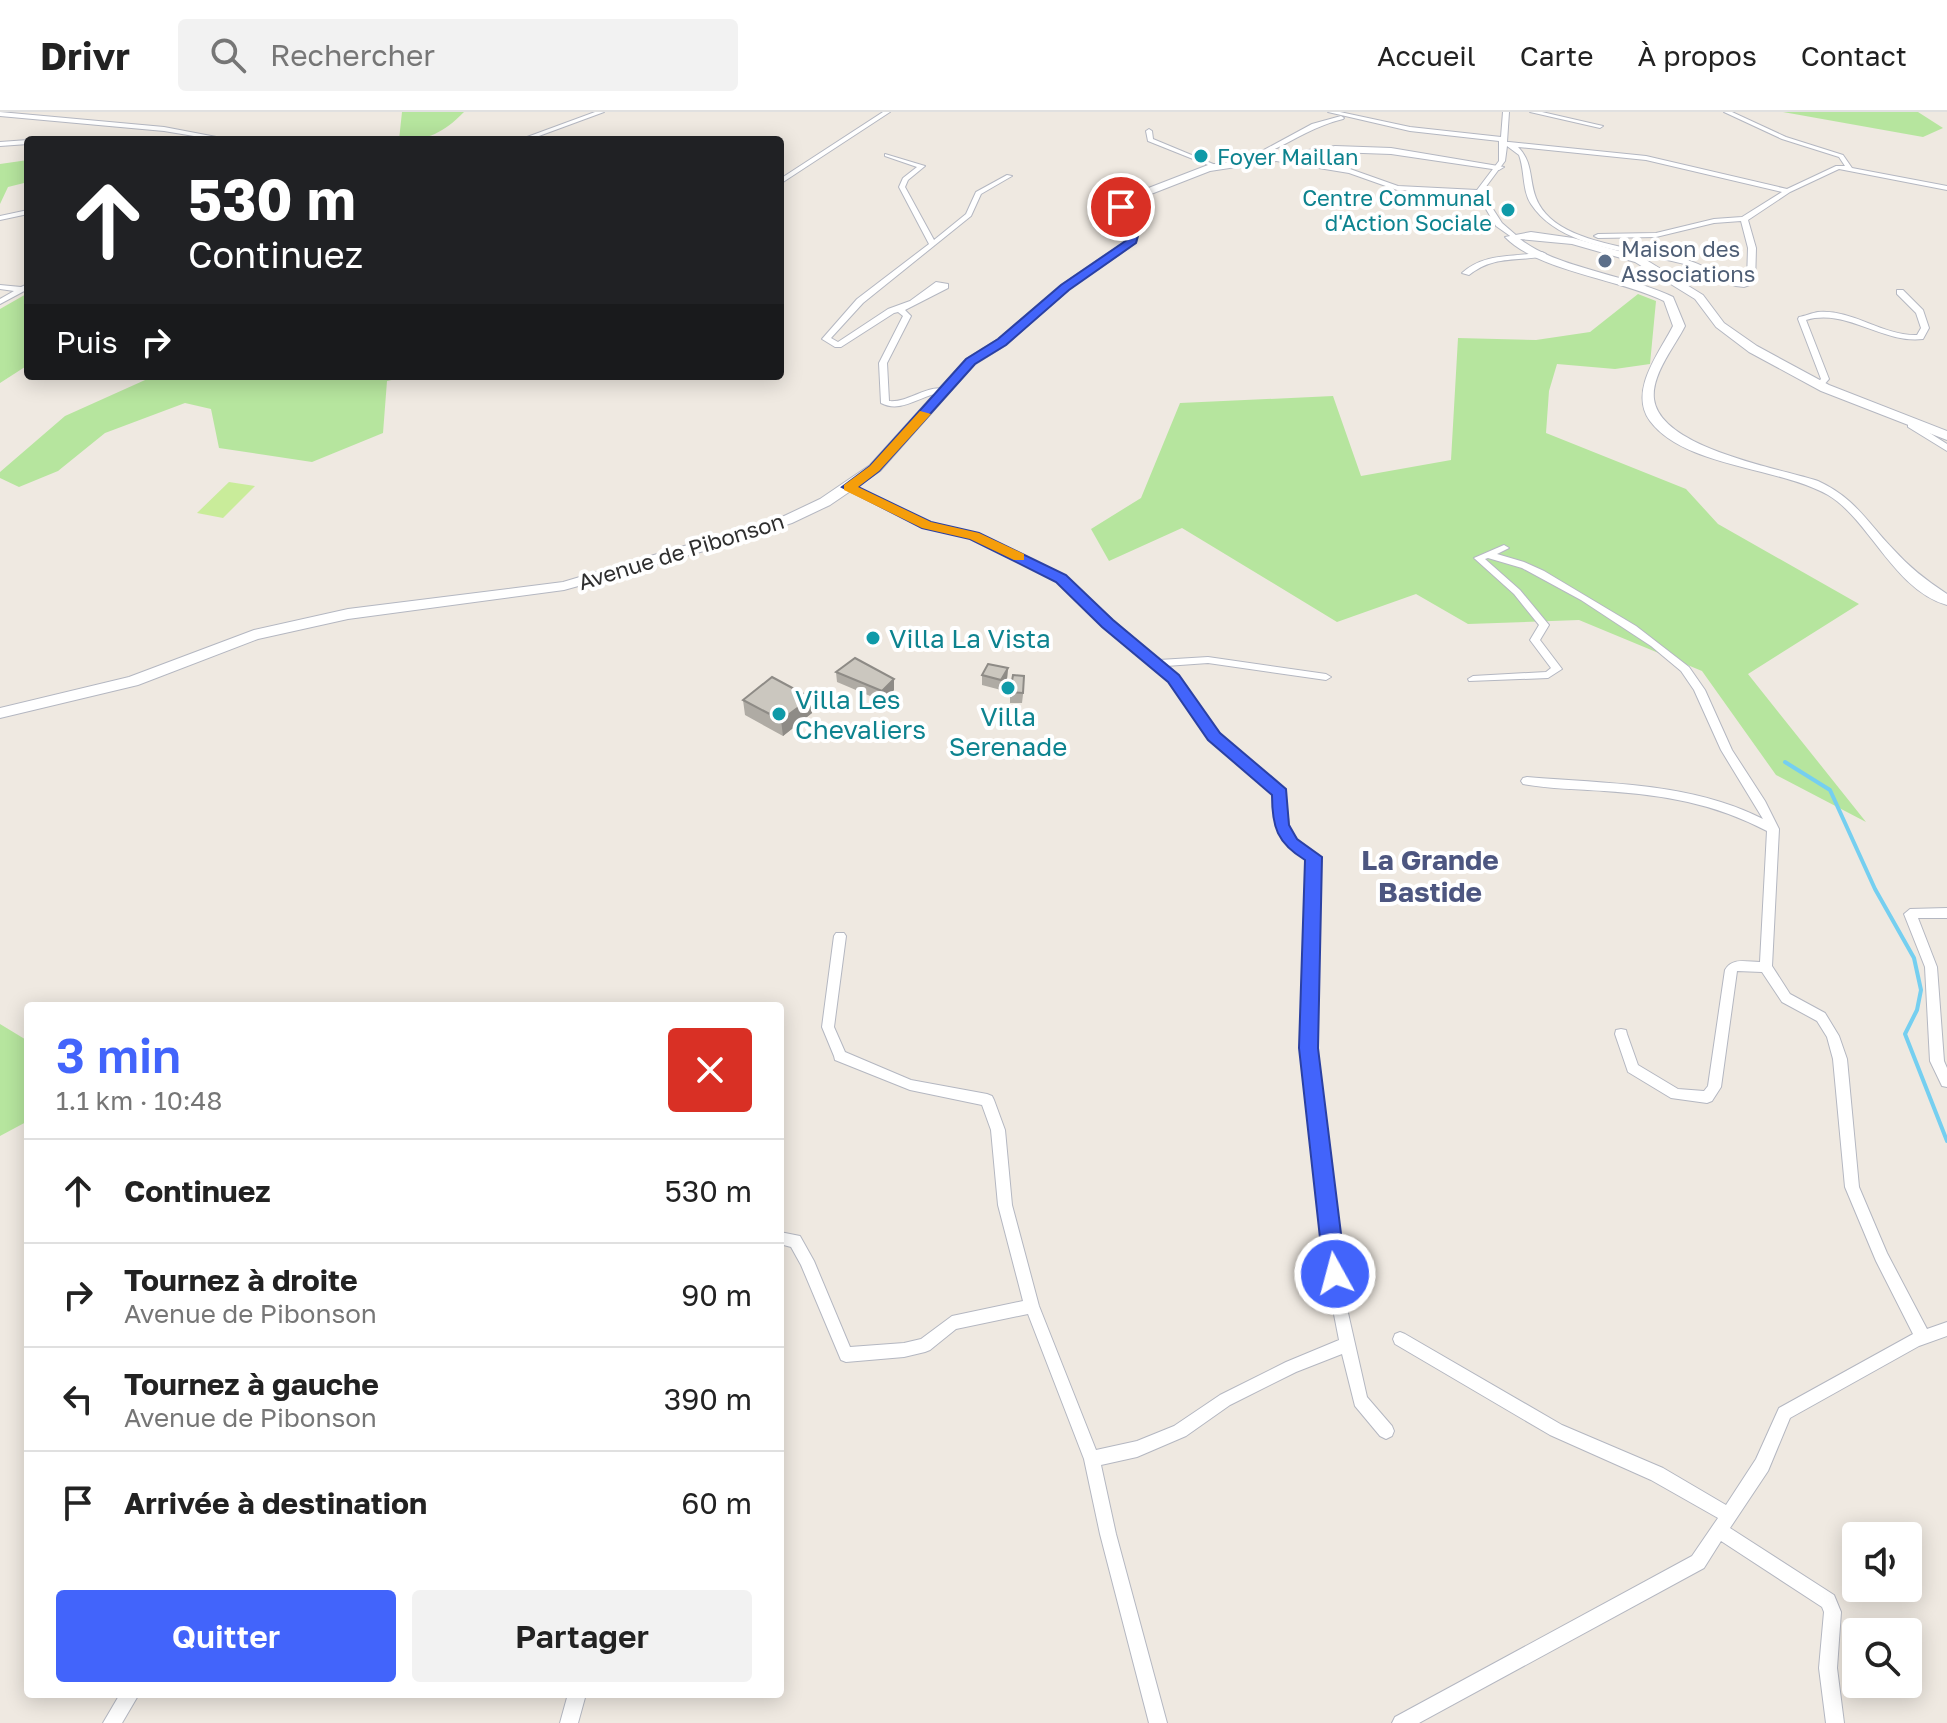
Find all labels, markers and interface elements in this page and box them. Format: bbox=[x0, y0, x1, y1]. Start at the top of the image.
search box bbox=[178, 19, 738, 91]
text: Drivr bbox=[40, 33, 130, 78]
icon: search bbox=[206, 33, 250, 77]
text: Rechercher bbox=[270, 37, 435, 73]
text: Accueil bbox=[1377, 39, 1476, 72]
text: Carte bbox=[1520, 39, 1593, 72]
text: À propos bbox=[1637, 39, 1757, 72]
text: Contact bbox=[1801, 39, 1907, 72]
place label: Foyer Maillan bbox=[1217, 143, 1359, 170]
marker: Foyer Maillan bbox=[1192, 147, 1210, 165]
text: 530 m bbox=[188, 165, 356, 232]
icon: ahead bbox=[56, 168, 160, 272]
pin bbox=[1087, 173, 1155, 241]
place label: Centre Communal d'Action Sociale bbox=[1302, 184, 1492, 236]
icon: arrive bbox=[1099, 185, 1143, 229]
marker: Centre Communal d'Action Sociale bbox=[1499, 201, 1517, 219]
text: Continuez bbox=[188, 233, 363, 276]
place label: Maison des Associations bbox=[1621, 235, 1755, 287]
marker: Maison des Associations bbox=[1596, 252, 1614, 270]
icon: right bbox=[134, 320, 178, 364]
text: Puis bbox=[56, 324, 118, 360]
street label: Avenue de Pibonson bbox=[575, 507, 787, 595]
place label: Villa La Vista bbox=[889, 623, 1051, 654]
marker: Villa La Vista bbox=[864, 629, 882, 647]
marker: Villa Serenade bbox=[999, 679, 1017, 697]
place label: Villa Les Chevaliers bbox=[795, 684, 926, 745]
place label: Villa Serenade bbox=[949, 701, 1067, 762]
marker: Villa Les Chevaliers bbox=[770, 705, 788, 723]
district label: La Grande Bastide bbox=[1361, 843, 1499, 908]
text: 3 min bbox=[56, 1026, 181, 1084]
button: close bbox=[668, 1028, 752, 1112]
text: 1.1 km · 10:48 bbox=[56, 1085, 222, 1116]
icon: ahead bbox=[56, 1169, 100, 1213]
text: Continuez bbox=[124, 1173, 271, 1209]
text: 530 m bbox=[664, 1173, 752, 1209]
position arrow bbox=[1293, 1232, 1377, 1316]
text: Tournez à droite bbox=[124, 1262, 358, 1298]
icon: right bbox=[56, 1273, 100, 1317]
text: 90 m bbox=[681, 1277, 752, 1313]
text: Avenue de Pibonson bbox=[124, 1298, 377, 1329]
text: Tournez à gauche bbox=[124, 1366, 379, 1402]
icon: left bbox=[56, 1377, 100, 1421]
text: 390 m bbox=[664, 1381, 752, 1417]
text: Avenue de Pibonson bbox=[124, 1402, 377, 1433]
icon: arrive bbox=[56, 1481, 100, 1525]
text: Arrivée à destination bbox=[124, 1485, 427, 1521]
text: 60 m bbox=[681, 1485, 752, 1521]
map controls bbox=[1842, 1522, 1922, 1698]
button: sound bbox=[1842, 1522, 1922, 1602]
button: Quitter bbox=[56, 1590, 396, 1682]
button: Partager bbox=[412, 1590, 752, 1682]
button: search bbox=[1842, 1618, 1922, 1698]

